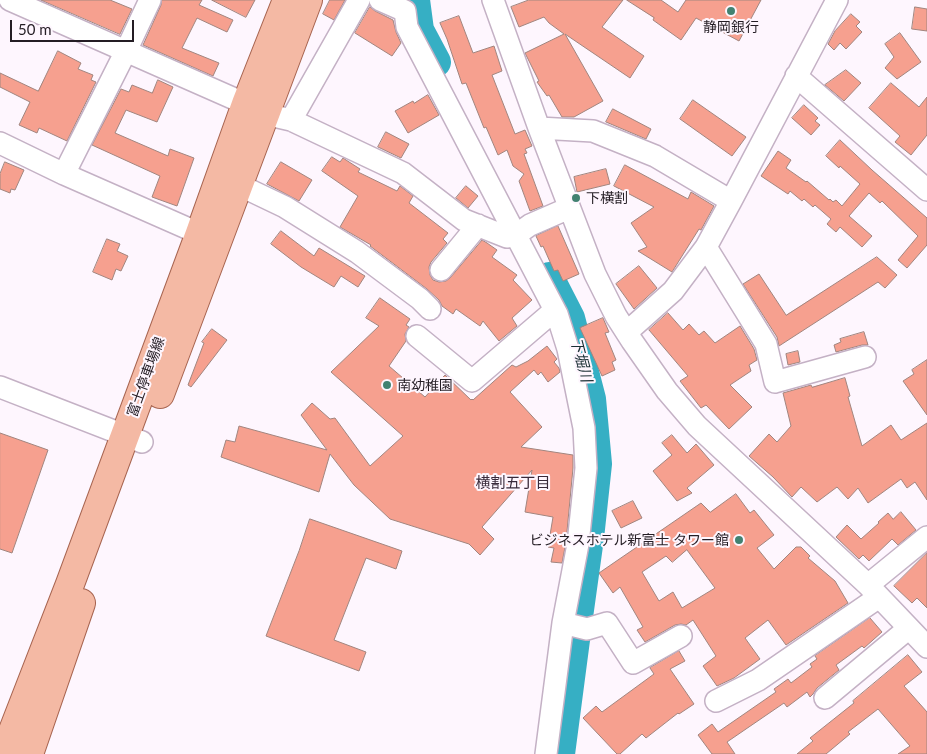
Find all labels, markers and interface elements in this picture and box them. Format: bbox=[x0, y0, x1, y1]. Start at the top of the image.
marker: 静岡銀行 bbox=[725, 5, 737, 17]
scale bar bbox=[12, 10, 136, 42]
place label: 静岡銀行 bbox=[703, 19, 759, 35]
text: 50 m bbox=[18, 20, 52, 38]
place label: 下横割 bbox=[586, 190, 628, 206]
marker: 下横割 bbox=[570, 192, 582, 204]
street label: 富士停車場線 bbox=[124, 335, 168, 419]
water label: 下堀川 bbox=[566, 336, 596, 384]
place label: 南幼稚園 bbox=[397, 377, 453, 393]
marker: 南幼稚園 bbox=[381, 379, 393, 391]
district label: 横割五丁目 bbox=[476, 474, 550, 492]
place label: ビジネスホテル新富士 タワー館 bbox=[529, 532, 729, 548]
marker: ビジネスホテル新富士 タワー館 bbox=[733, 534, 745, 546]

